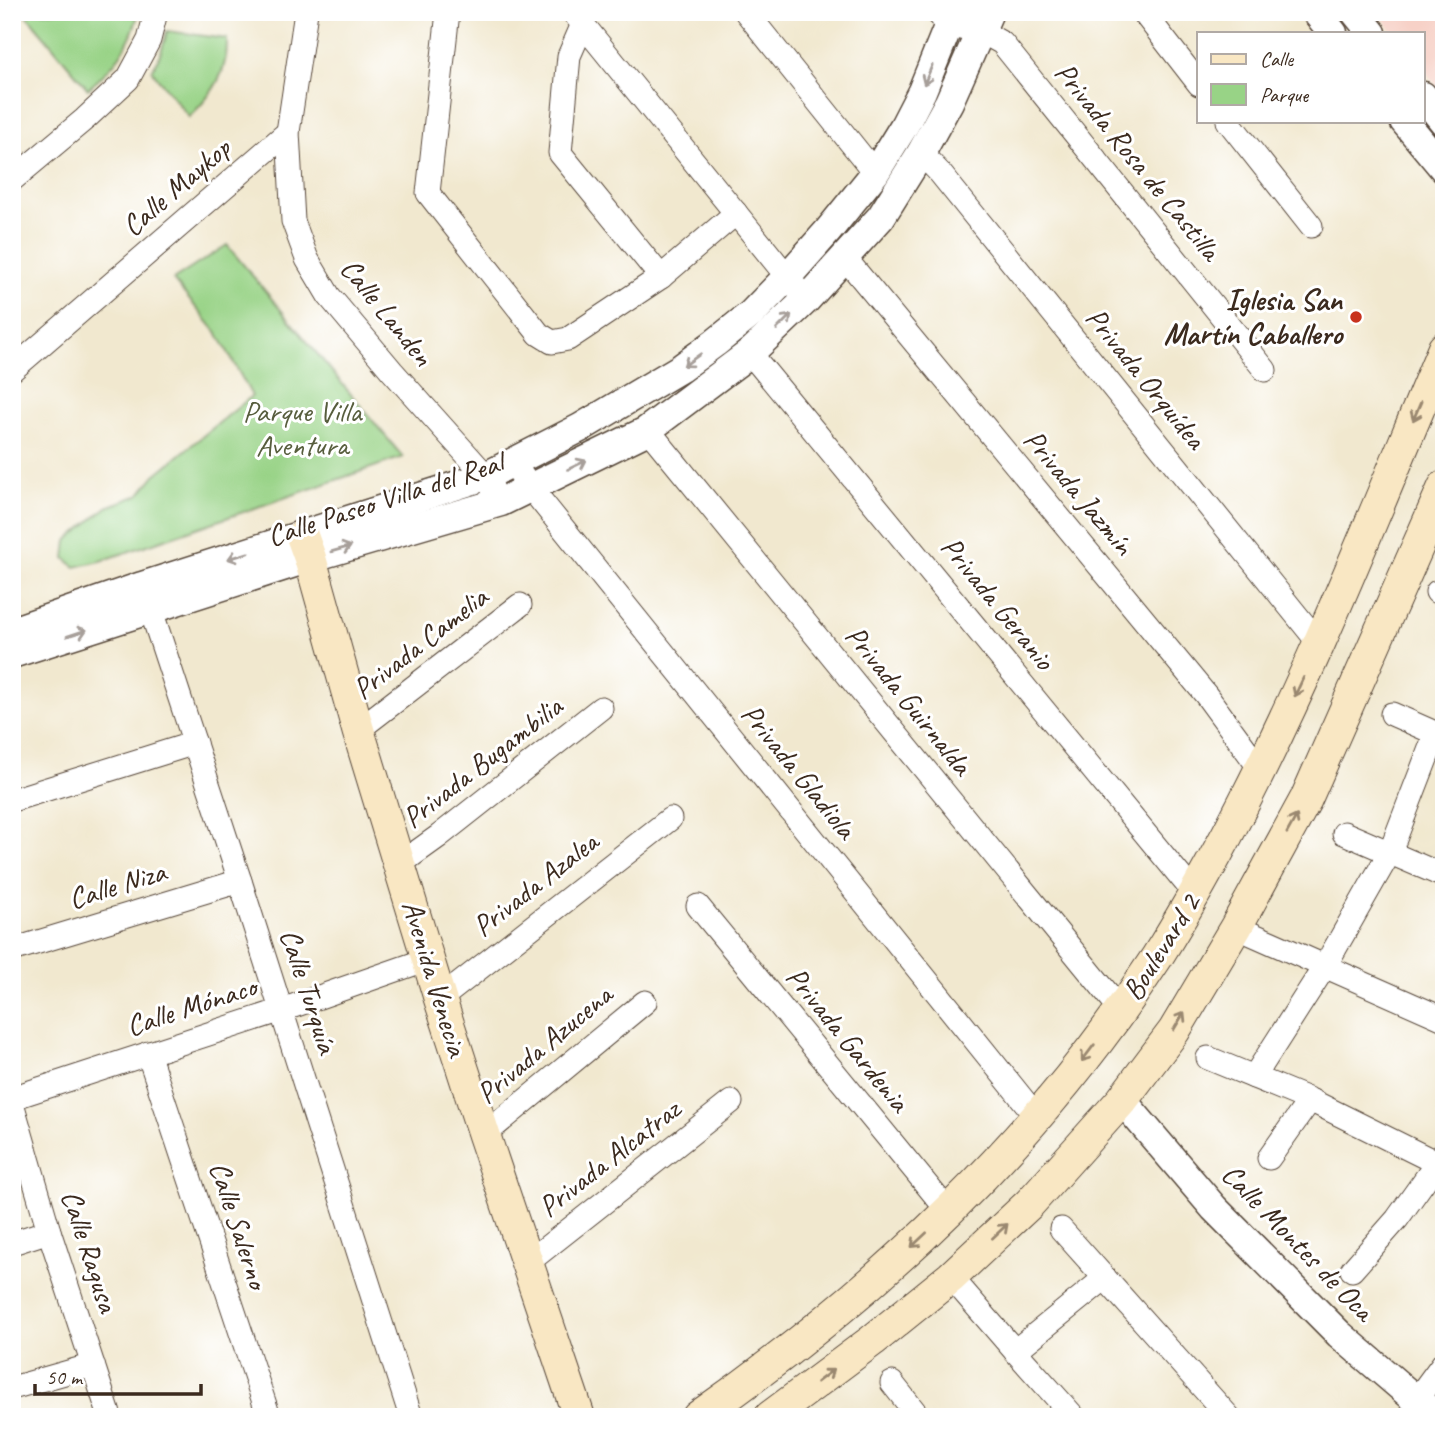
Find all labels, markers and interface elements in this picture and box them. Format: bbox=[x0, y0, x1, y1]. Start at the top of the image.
legend bbox=[1197, 32, 1424, 122]
text: Calle bbox=[1260, 46, 1294, 72]
street label: Privada Rosa de Castilla bbox=[1046, 54, 1231, 270]
one-way arrow bbox=[921, 64, 934, 85]
text: Parque bbox=[1260, 82, 1309, 108]
street label: Calle Maykop bbox=[114, 128, 239, 245]
street label: Calle Landen bbox=[332, 250, 442, 374]
place label: Iglesia San Martín Caballero bbox=[1164, 281, 1344, 353]
street label: Privada Orquídea bbox=[1077, 300, 1216, 458]
marker: Iglesia San Martín Caballero bbox=[1348, 309, 1364, 325]
one-way arrow bbox=[775, 314, 792, 331]
one-way arrow bbox=[682, 352, 701, 367]
park label: Parque Villa Aventura bbox=[243, 392, 363, 464]
one-way arrow bbox=[1410, 399, 1423, 421]
street label: Privada Jazmín bbox=[1015, 421, 1144, 564]
street label: Calle Paseo Villa del Real bbox=[262, 441, 512, 555]
one-way arrow bbox=[566, 458, 587, 471]
street label: Privada Geranio bbox=[933, 529, 1064, 678]
one-way arrow bbox=[329, 541, 351, 554]
one-way arrow bbox=[227, 550, 249, 563]
street label: Privada Camelia bbox=[345, 577, 497, 708]
street label: Privada Guirnalda bbox=[837, 617, 982, 784]
one-way arrow bbox=[66, 626, 88, 638]
one-way arrow bbox=[1292, 676, 1305, 697]
street label: Privada Bugambilia bbox=[394, 686, 571, 836]
street label: Privada Gladiola bbox=[733, 696, 866, 848]
one-way arrow bbox=[1286, 814, 1300, 835]
street label: Privada Azalea bbox=[465, 821, 608, 945]
street label: Calle Niza bbox=[64, 852, 172, 918]
street label: Boulevard 2 bbox=[1113, 885, 1210, 1007]
street label: Avenida Venecia bbox=[393, 895, 477, 1062]
street label: Calle Turquía bbox=[271, 924, 348, 1060]
street label: Privada Gardenia bbox=[778, 959, 919, 1121]
street label: Calle Mónaco bbox=[121, 966, 264, 1045]
street label: Privada Azucena bbox=[468, 974, 622, 1112]
one-way arrow bbox=[1173, 1012, 1187, 1032]
one-way arrow bbox=[1081, 1044, 1096, 1062]
street label: Privada Alcatraz bbox=[530, 1089, 690, 1225]
street label: Calle Montes de Oca bbox=[1214, 1155, 1384, 1330]
street label: Calle Salerno bbox=[201, 1157, 278, 1296]
street label: Calle Ragusa bbox=[53, 1185, 128, 1319]
one-way arrow bbox=[991, 1223, 1009, 1239]
one-way arrow bbox=[911, 1231, 928, 1248]
scale bar bbox=[35, 1352, 201, 1396]
text: 50 m bbox=[46, 1364, 84, 1390]
one-way arrow bbox=[815, 1369, 834, 1384]

